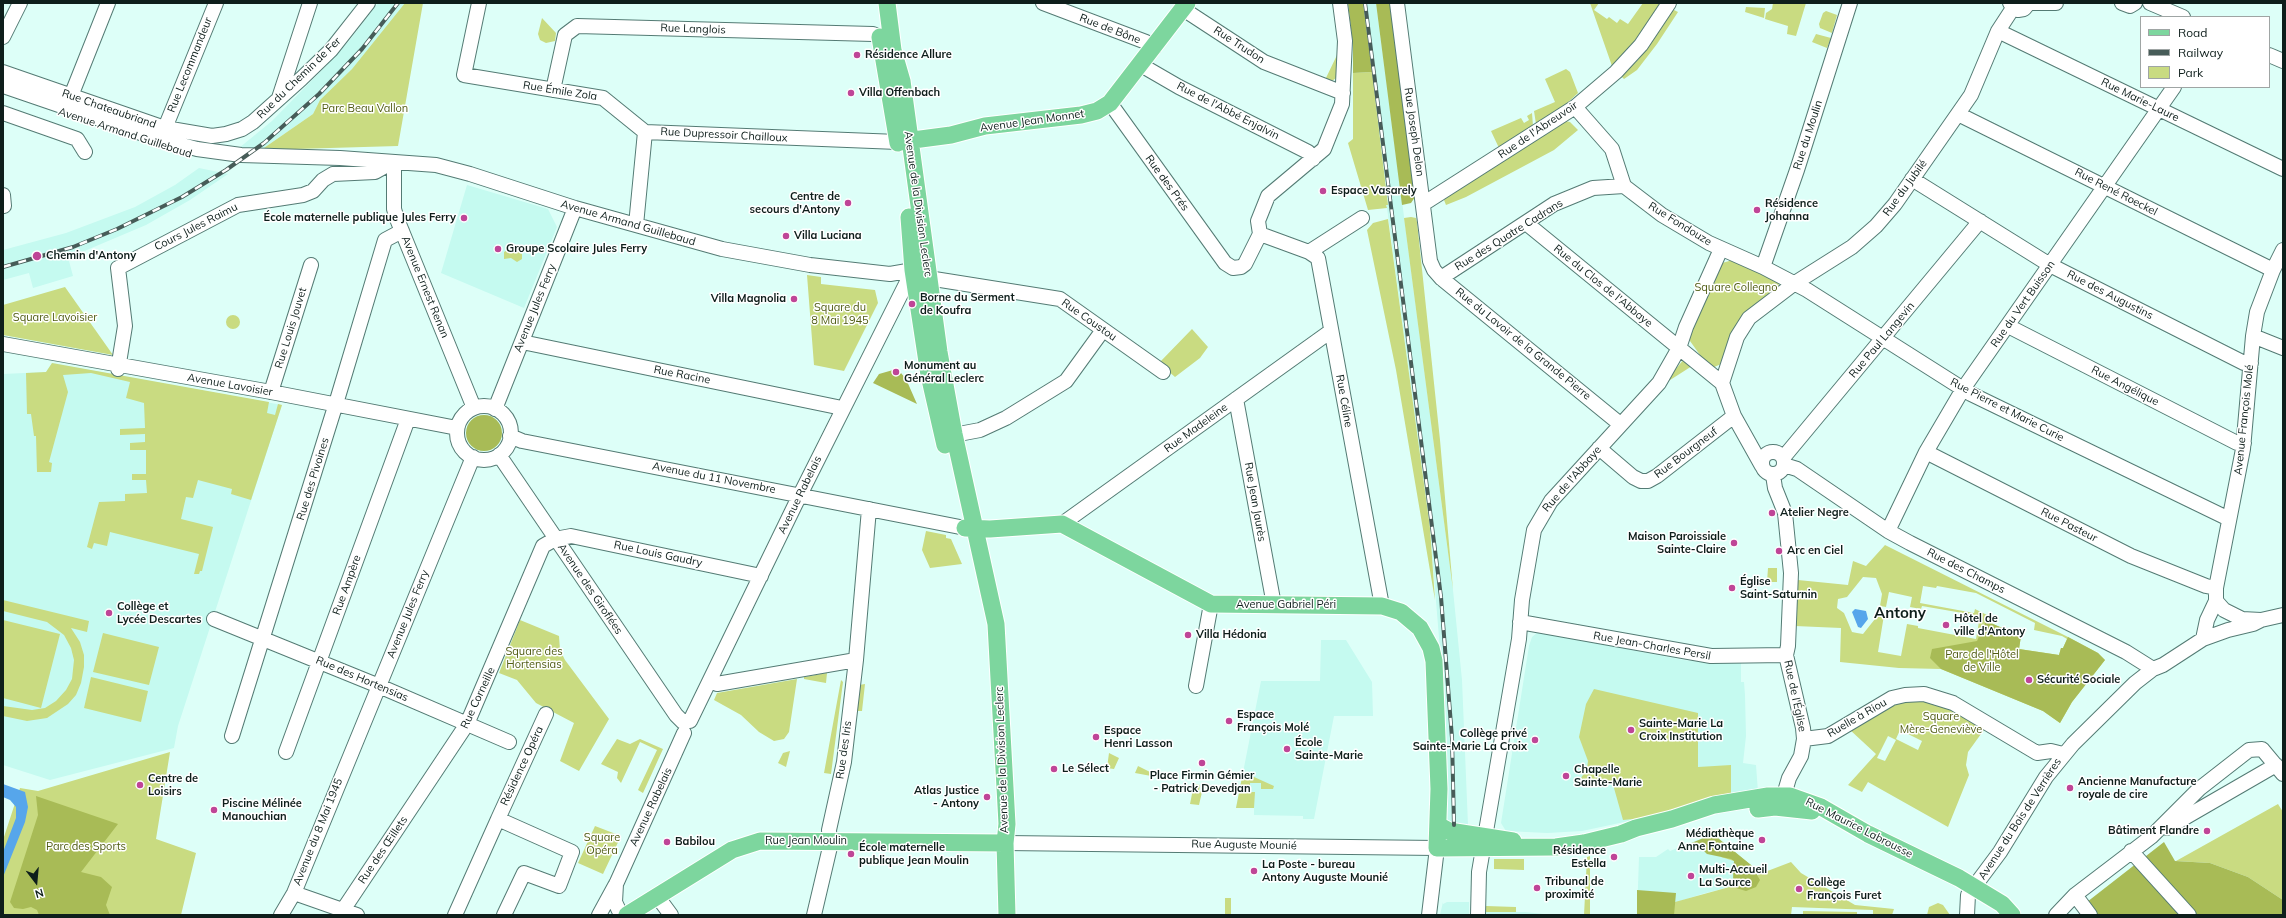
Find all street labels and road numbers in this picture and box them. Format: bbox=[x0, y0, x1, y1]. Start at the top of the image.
street label: Rue de Bône bbox=[1078, 11, 1142, 47]
street label: Rue Lecommandeur bbox=[165, 15, 215, 115]
street label: Rue Langlois bbox=[660, 21, 726, 37]
street label: Rue Trudon bbox=[1211, 24, 1267, 66]
street label: Rue du Chemin de Fer bbox=[254, 34, 344, 122]
street label: Rue Marie-Laure bbox=[2099, 75, 2181, 125]
street label: Rue Émile Zola bbox=[522, 79, 598, 103]
street label: Rue de l'Abbé Enjalvin bbox=[1175, 79, 1281, 143]
street label: Rue Chateaubriand bbox=[60, 87, 158, 131]
street label: Rue Joseph Delon bbox=[1401, 87, 1427, 177]
street label: Rue de l'Abreuvoir bbox=[1496, 99, 1580, 161]
street label: Rue du Moulin bbox=[1791, 99, 1825, 171]
street label: Avenue Armand Guillebaud bbox=[56, 105, 194, 161]
street label: Avenue Jean Monnet bbox=[979, 107, 1085, 135]
street label: Rue Dupressoir Chailloux bbox=[660, 125, 788, 145]
street label: Avenue de la Division Leclerc bbox=[901, 130, 935, 278]
street label: Rue des Prés bbox=[1142, 152, 1192, 214]
street label: Rue du Jubilé bbox=[1880, 157, 1930, 219]
street label: Rue René Roeckel bbox=[2073, 165, 2159, 219]
street label: Rue des Quatre Cadrans bbox=[1453, 196, 1565, 274]
street label: Avenue Armand Guillebaud bbox=[559, 197, 697, 249]
street label: Rue Fondouze bbox=[1646, 199, 1714, 249]
street label: Cours Jules Raimu bbox=[152, 200, 240, 254]
street label: Avenue Ernest Renan bbox=[398, 234, 452, 340]
street label: Rue du Clos de l'Abbaye bbox=[1551, 242, 1655, 330]
street label: Rue du Vert Buisson bbox=[1988, 258, 2058, 350]
street label: Avenue Jules Ferry bbox=[511, 262, 559, 354]
street label: Rue des Augustins bbox=[2065, 268, 2155, 322]
street label: Rue du Lavoir de la Grande Pierre bbox=[1453, 285, 1593, 403]
street label: Rue Louis Jouvet bbox=[272, 286, 310, 370]
street label: Rue Coustou bbox=[1059, 296, 1119, 344]
street label: Rue Paul Langevin bbox=[1847, 300, 1917, 380]
street label: Rue Racine bbox=[653, 363, 711, 387]
street label: Rue Angélique bbox=[2089, 363, 2161, 409]
street label: Avenue François Molé bbox=[2232, 364, 2256, 476]
street label: Avenue Lavoisier bbox=[186, 371, 274, 399]
street label: Rue Céline bbox=[1333, 373, 1355, 429]
street label: Rue Pierre et Marie Curie bbox=[1948, 376, 2066, 444]
street label: Rue Madeleine bbox=[1162, 401, 1230, 455]
street label: Rue Bourgneuf bbox=[1652, 425, 1720, 481]
street label: Rue des Pivoines bbox=[294, 436, 332, 522]
street label: Rue de l'Abbaye bbox=[1540, 443, 1604, 515]
street label: Avenue Rabelais bbox=[775, 454, 825, 536]
street label: Avenue du 11 Novembre bbox=[651, 460, 777, 496]
street label: Rue Jean Jaurès bbox=[1242, 461, 1268, 543]
street label: Rue Pasteur bbox=[2038, 505, 2100, 545]
street label: Rue Louis Gaudry bbox=[613, 538, 703, 570]
street label: Avenue des Giroflées bbox=[555, 541, 625, 637]
street label: Rue des Champs bbox=[1925, 546, 2007, 596]
street label: Rue Ampère bbox=[330, 553, 364, 617]
street label: Avenue Jules Ferry bbox=[384, 568, 432, 660]
street label: Avenue Gabriel Péri bbox=[1236, 598, 1336, 612]
street label: Rue Jean-Charles Persil bbox=[1592, 629, 1712, 663]
street label: Rue des Hortensias bbox=[314, 654, 410, 704]
street label: Rue de l'Église bbox=[1781, 659, 1809, 733]
street label: Rue Corneille bbox=[458, 665, 498, 731]
street label: Avenue de la Division Leclerc bbox=[993, 686, 1011, 834]
street label: Ruelle à Riou bbox=[1825, 696, 1889, 740]
street label: Rue des Iris bbox=[833, 720, 855, 780]
street label: Résidence Opéra bbox=[498, 724, 546, 808]
street label: Avenue du Bois de Verrières bbox=[1976, 756, 2064, 882]
street label: Avenue Rabelais bbox=[627, 766, 675, 848]
street label: Avenue du 8 Mai 1945 bbox=[290, 776, 346, 888]
street label: Rue Maurice Labrousse bbox=[1803, 795, 1915, 861]
street label: Rue des Œillets bbox=[356, 814, 410, 886]
street label: Rue Jean Moulin bbox=[765, 834, 847, 848]
street label: Rue Auguste Mounié bbox=[1191, 837, 1297, 853]

